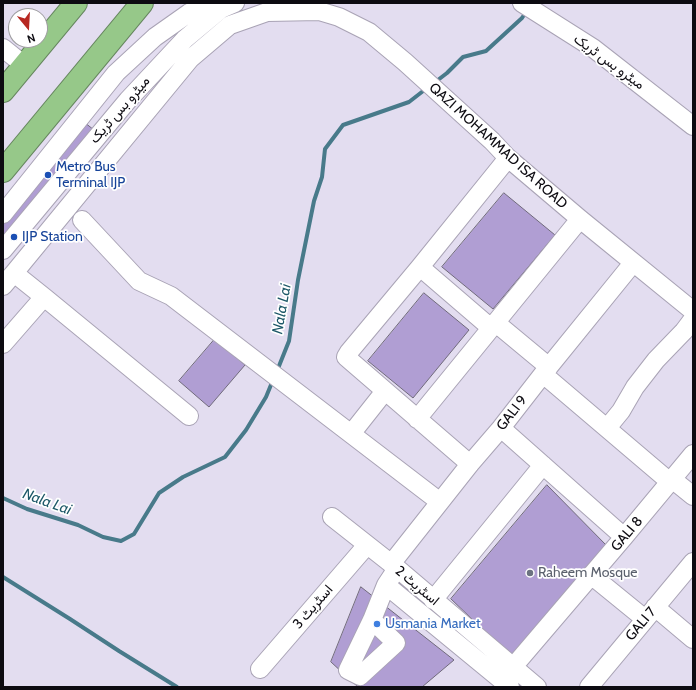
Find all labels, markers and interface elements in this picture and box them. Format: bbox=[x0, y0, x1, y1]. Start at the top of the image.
north arrow bbox=[8, 8, 48, 48]
text: N bbox=[26, 31, 37, 46]
street label: میٹرو بس ٹریک bbox=[570, 31, 648, 93]
street label: میٹرو بس ٹریک bbox=[86, 73, 154, 147]
street label: QAZI MOHAMMAD ISA ROAD bbox=[425, 79, 571, 213]
place label: Metro Bus Terminal IJP bbox=[56, 159, 125, 192]
marker: Metro Bus Terminal IJP bbox=[43, 170, 53, 180]
place label: IJP Station bbox=[22, 229, 83, 245]
marker: IJP Station bbox=[9, 232, 19, 242]
water label: Nala Lai bbox=[269, 282, 295, 336]
street label: GALI 9 bbox=[493, 392, 531, 434]
water label: Nala Lai bbox=[20, 485, 74, 519]
street label: GALI 8 bbox=[608, 513, 646, 555]
street label: اسٹریٹ 2 bbox=[392, 563, 442, 609]
place label: Raheem Mosque bbox=[538, 565, 637, 581]
marker: Raheem Mosque bbox=[525, 568, 535, 578]
street label: اسٹریٹ 3 bbox=[289, 582, 337, 632]
street label: GALI 7 bbox=[622, 604, 660, 644]
place label: Usmania Market bbox=[385, 616, 481, 632]
marker: Usmania Market bbox=[372, 619, 382, 629]

